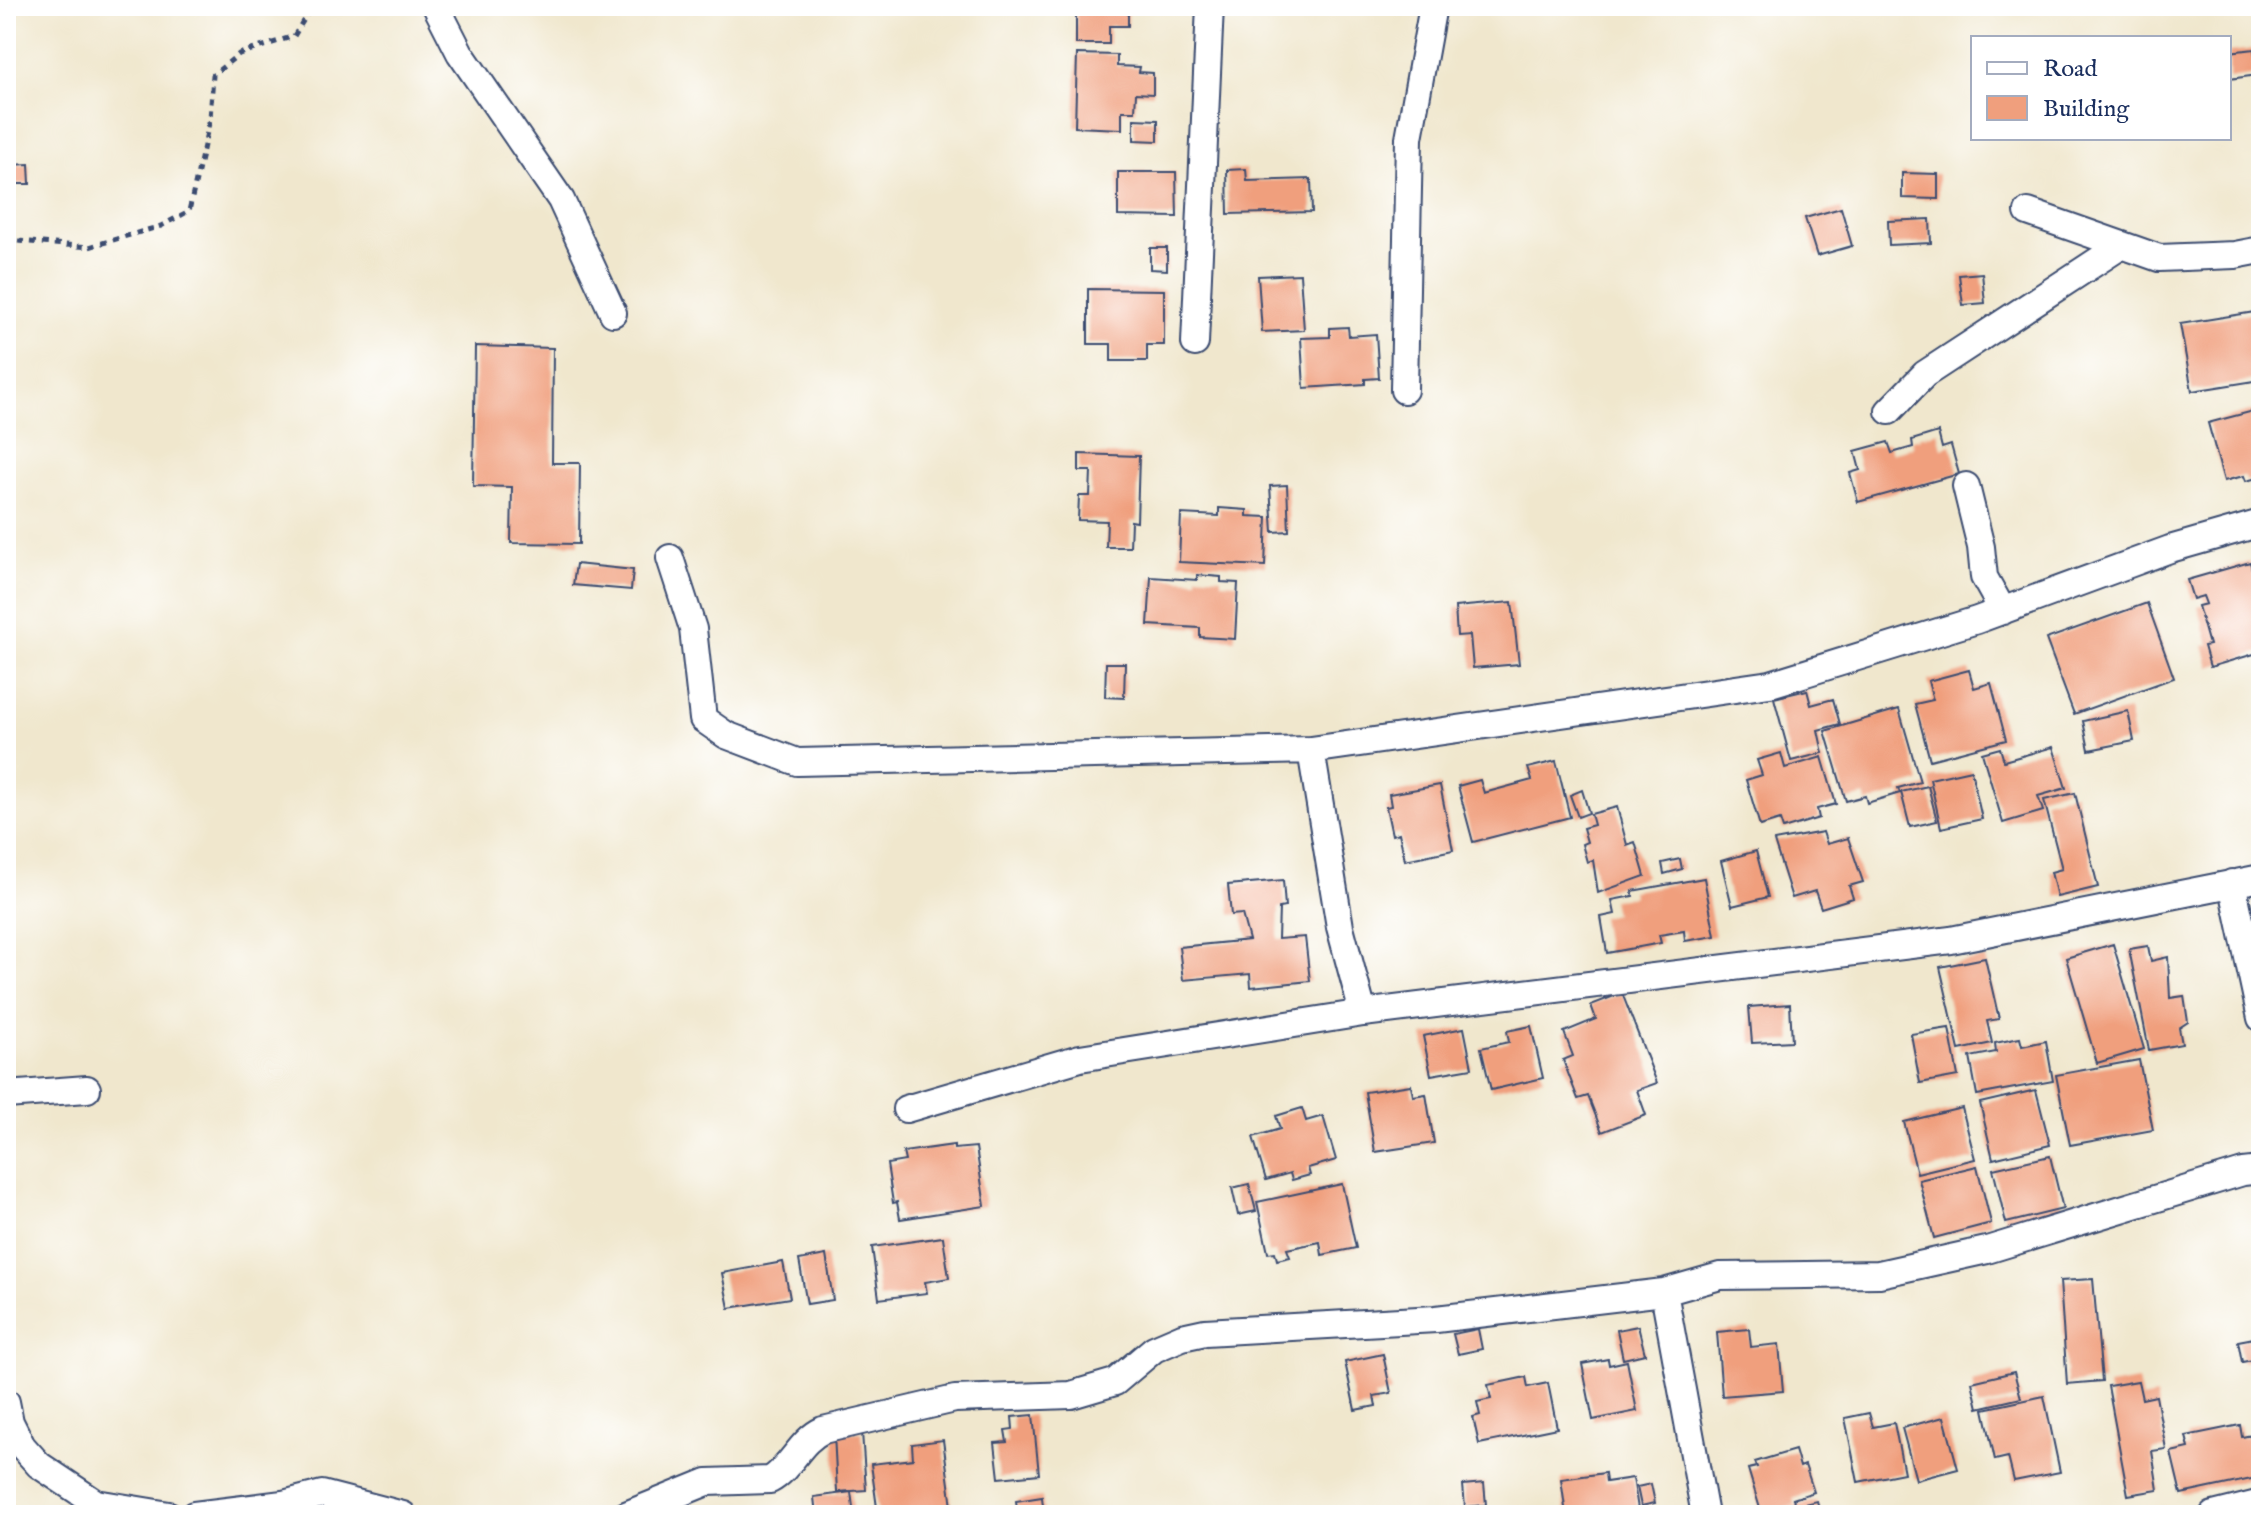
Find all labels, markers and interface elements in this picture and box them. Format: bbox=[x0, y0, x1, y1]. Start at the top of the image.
legend bbox=[1971, 36, 2231, 140]
text: Road bbox=[2043, 54, 2097, 85]
text: Building bbox=[2043, 94, 2130, 125]

